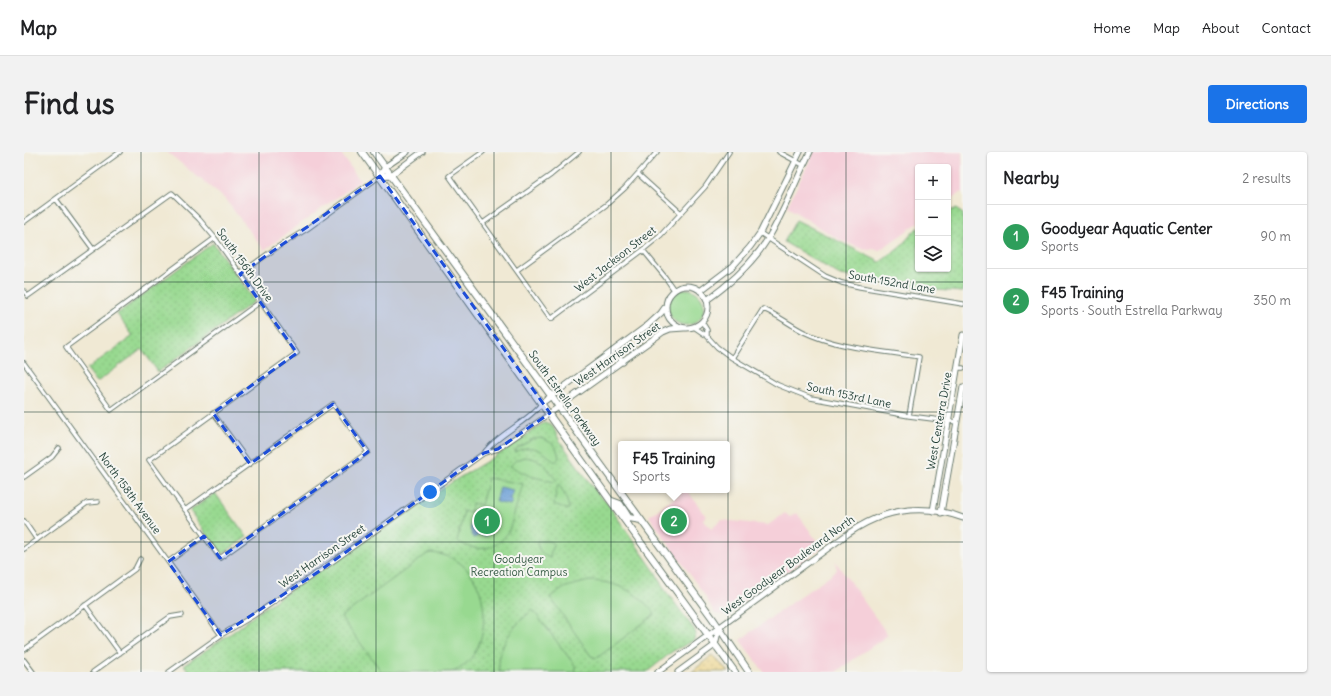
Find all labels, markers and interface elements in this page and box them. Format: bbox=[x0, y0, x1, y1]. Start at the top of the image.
text: Map bbox=[20, 16, 57, 40]
text: Home bbox=[1093, 19, 1131, 37]
text: Map bbox=[1153, 19, 1180, 37]
text: About bbox=[1202, 19, 1240, 37]
text: Contact bbox=[1262, 19, 1311, 37]
button: Directions bbox=[1208, 85, 1307, 123]
text: Find us bbox=[24, 86, 115, 122]
map controls bbox=[915, 164, 951, 272]
button: + bbox=[915, 164, 951, 200]
text: Nearby bbox=[1003, 167, 1059, 189]
text: 2 results bbox=[1242, 170, 1291, 187]
button: − bbox=[915, 200, 951, 236]
text: Goodyear Aquatic Center bbox=[1041, 219, 1212, 238]
street label: West Jackson Street bbox=[572, 223, 659, 295]
street label: South 156th Drive bbox=[214, 226, 276, 304]
text: 1 bbox=[1013, 228, 1019, 245]
text: 90 m bbox=[1260, 228, 1291, 245]
button: layers bbox=[915, 236, 951, 272]
text: Sports bbox=[1041, 238, 1079, 255]
street label: South 152nd Lane bbox=[847, 267, 937, 297]
text: F45 Training bbox=[1041, 283, 1124, 302]
text: 2 bbox=[1012, 292, 1020, 309]
text: 350 m bbox=[1253, 292, 1291, 309]
text: Sports · South Estrella Parkway bbox=[1041, 302, 1223, 319]
street label: West Harrison Street bbox=[571, 319, 663, 389]
street label: South Estrella Parkway bbox=[526, 348, 604, 448]
street label: West Centerra Drive bbox=[923, 371, 955, 471]
street label: South 153rd Lane bbox=[805, 379, 893, 411]
popup bbox=[618, 441, 730, 493]
street label: North 158th Avenue bbox=[96, 449, 164, 537]
text: F45 Training bbox=[633, 449, 715, 468]
text: Sports bbox=[633, 468, 670, 485]
your location bbox=[420, 482, 440, 502]
pin: 1 bbox=[474, 506, 500, 536]
pin: 2 bbox=[661, 506, 687, 536]
street label: West Goodyear Boulevard North bbox=[719, 512, 857, 618]
street label: West Harrison Street bbox=[276, 521, 368, 591]
park label: Goodyear Recreation Campus bbox=[471, 552, 567, 579]

